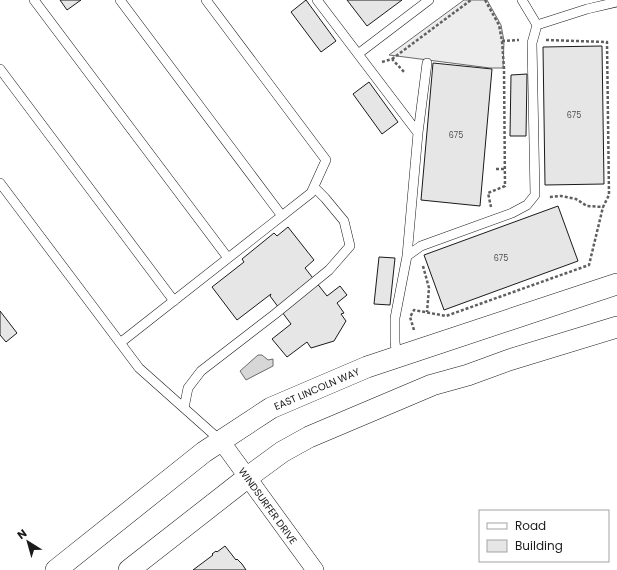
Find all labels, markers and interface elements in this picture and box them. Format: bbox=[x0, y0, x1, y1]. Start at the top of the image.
house number: 675 bbox=[567, 110, 581, 121]
house number: 675 bbox=[449, 130, 463, 141]
house number: 675 bbox=[494, 253, 508, 264]
street label: EAST LINCOLN WAY bbox=[271, 364, 362, 413]
street label: WINDSURFER DRIVE bbox=[235, 464, 301, 547]
legend bbox=[479, 510, 609, 562]
text: Road bbox=[515, 517, 546, 534]
north arrow bbox=[8, 522, 48, 562]
text: N bbox=[14, 525, 30, 543]
text: Building bbox=[515, 537, 563, 554]

